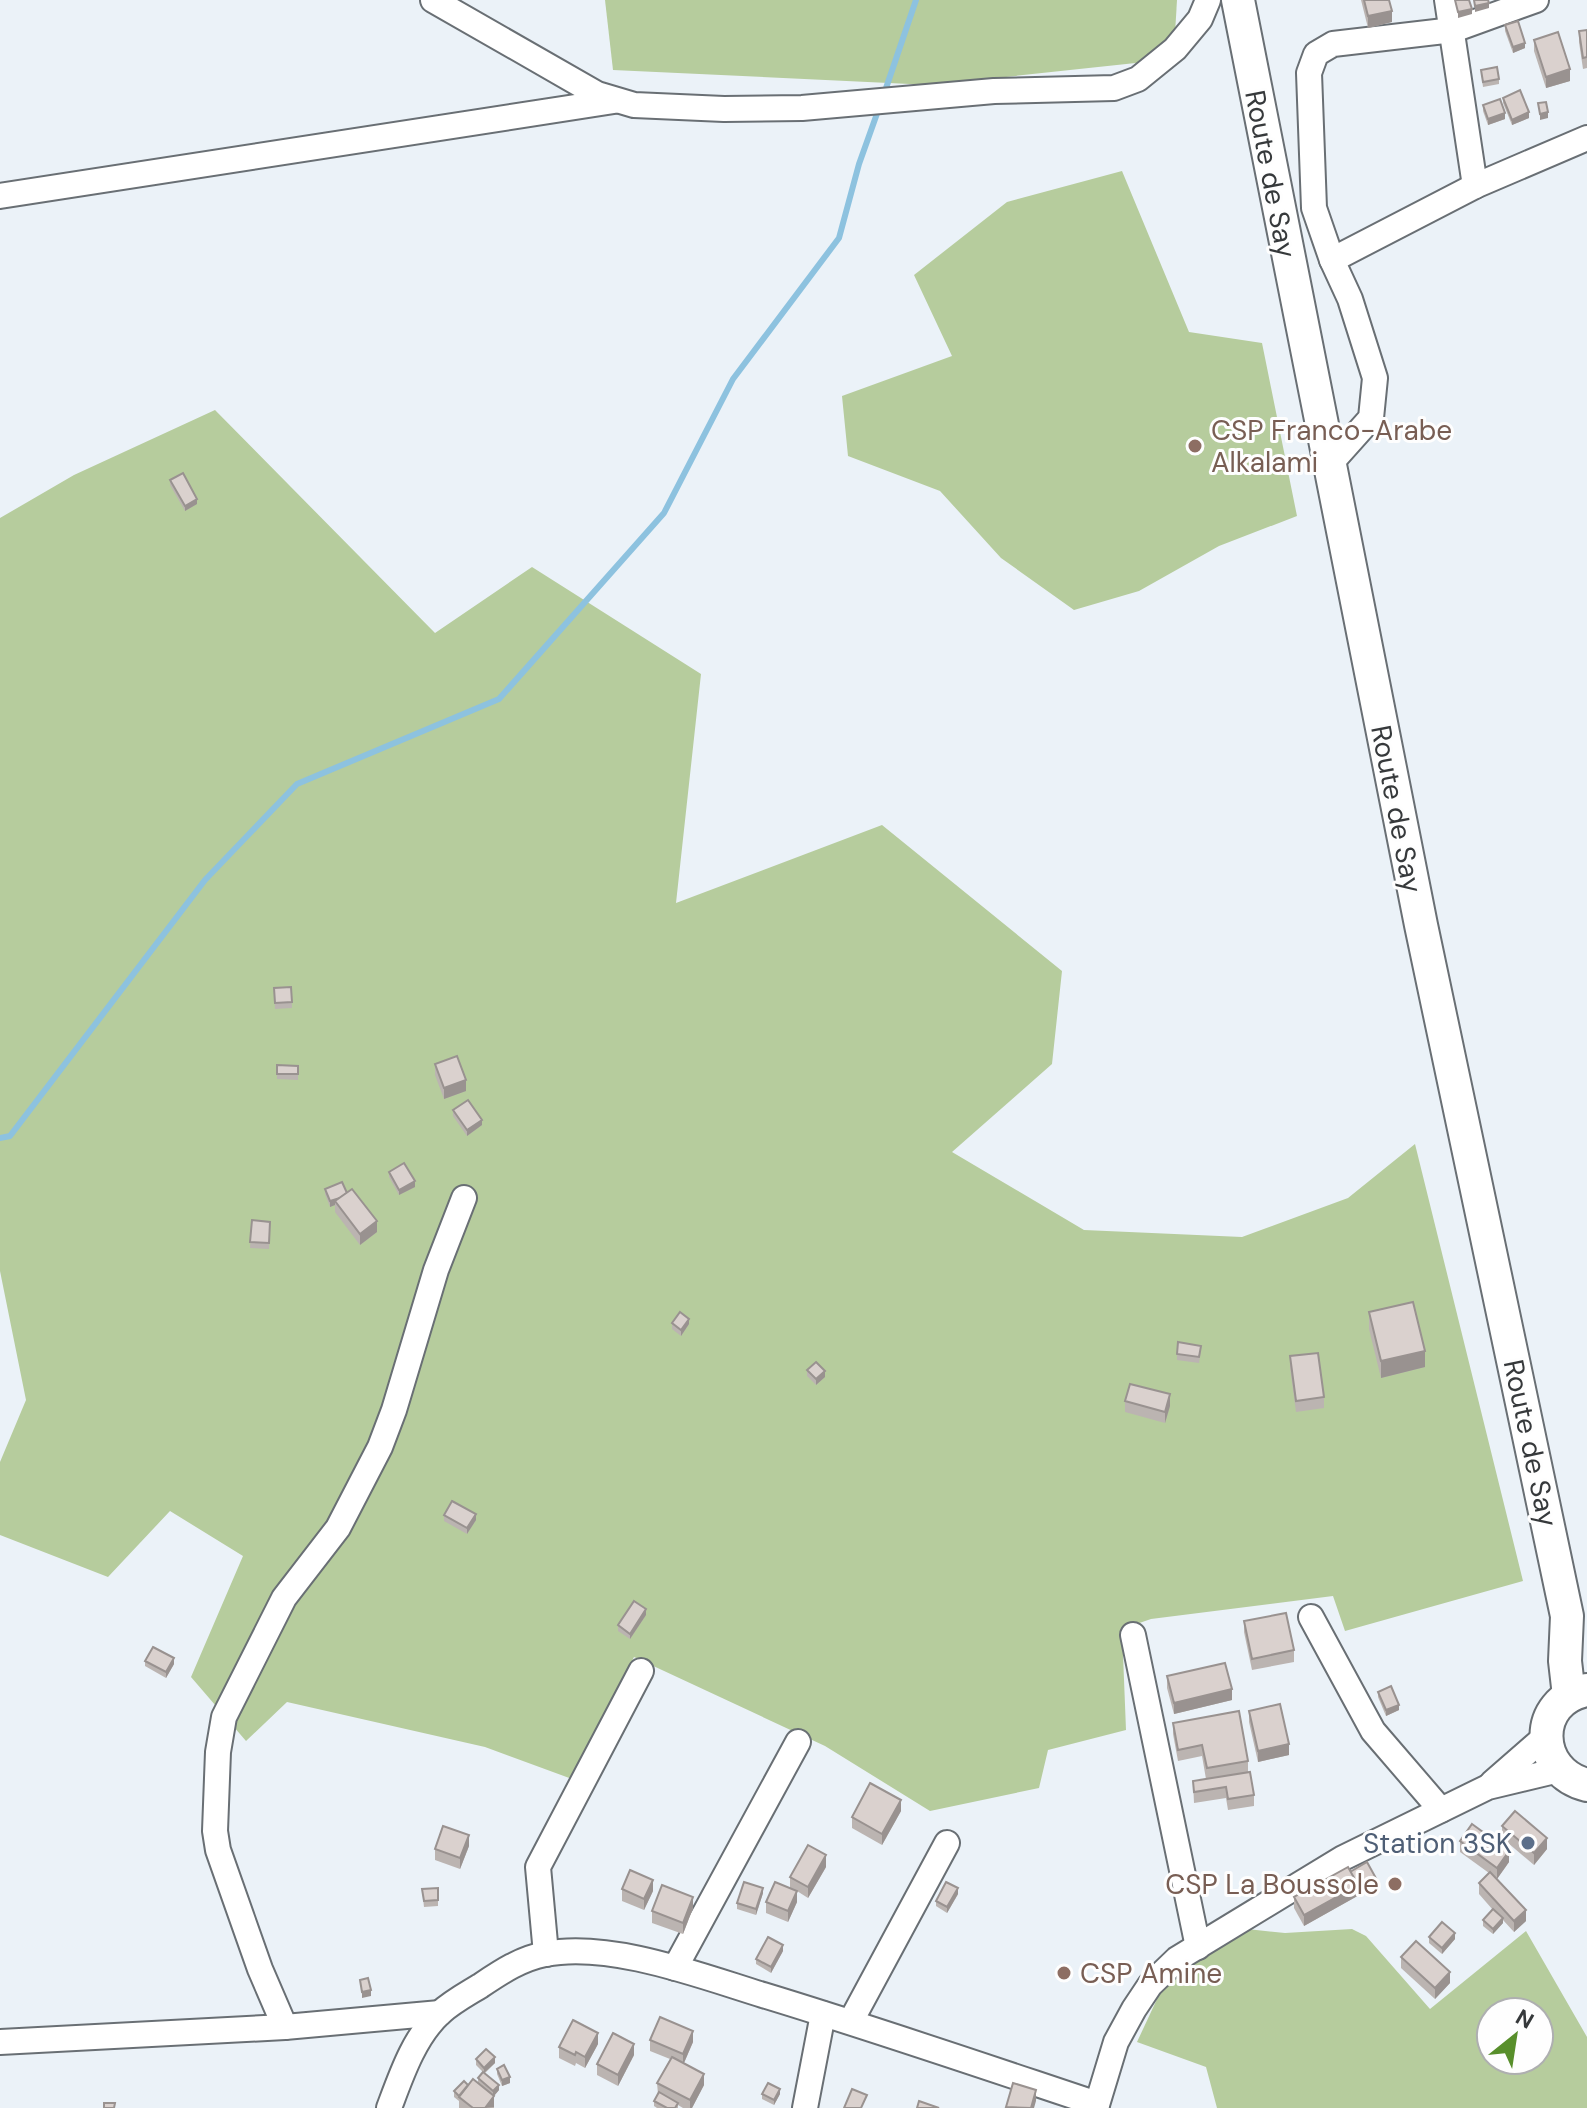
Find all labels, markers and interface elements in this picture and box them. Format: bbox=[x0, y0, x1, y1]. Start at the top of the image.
street label: Route de Say bbox=[1236, 87, 1305, 261]
place label: CSP Franco-Arabe Alkalami bbox=[1211, 412, 1452, 481]
marker: CSP Franco-Arabe Alkalami bbox=[1186, 437, 1204, 455]
street label: Route de Say bbox=[1362, 722, 1431, 896]
street label: Route de Say bbox=[1495, 1356, 1566, 1530]
place label: Station 3SK bbox=[1363, 1825, 1512, 1862]
marker: Station 3SK bbox=[1519, 1834, 1537, 1852]
place label: CSP La Boussole bbox=[1165, 1866, 1379, 1903]
marker: CSP La Boussole bbox=[1386, 1875, 1404, 1893]
place label: CSP Amine bbox=[1080, 1955, 1222, 1992]
marker: CSP Amine bbox=[1055, 1964, 1073, 1982]
north arrow bbox=[1475, 1996, 1555, 2076]
text: N bbox=[1511, 2003, 1539, 2036]

